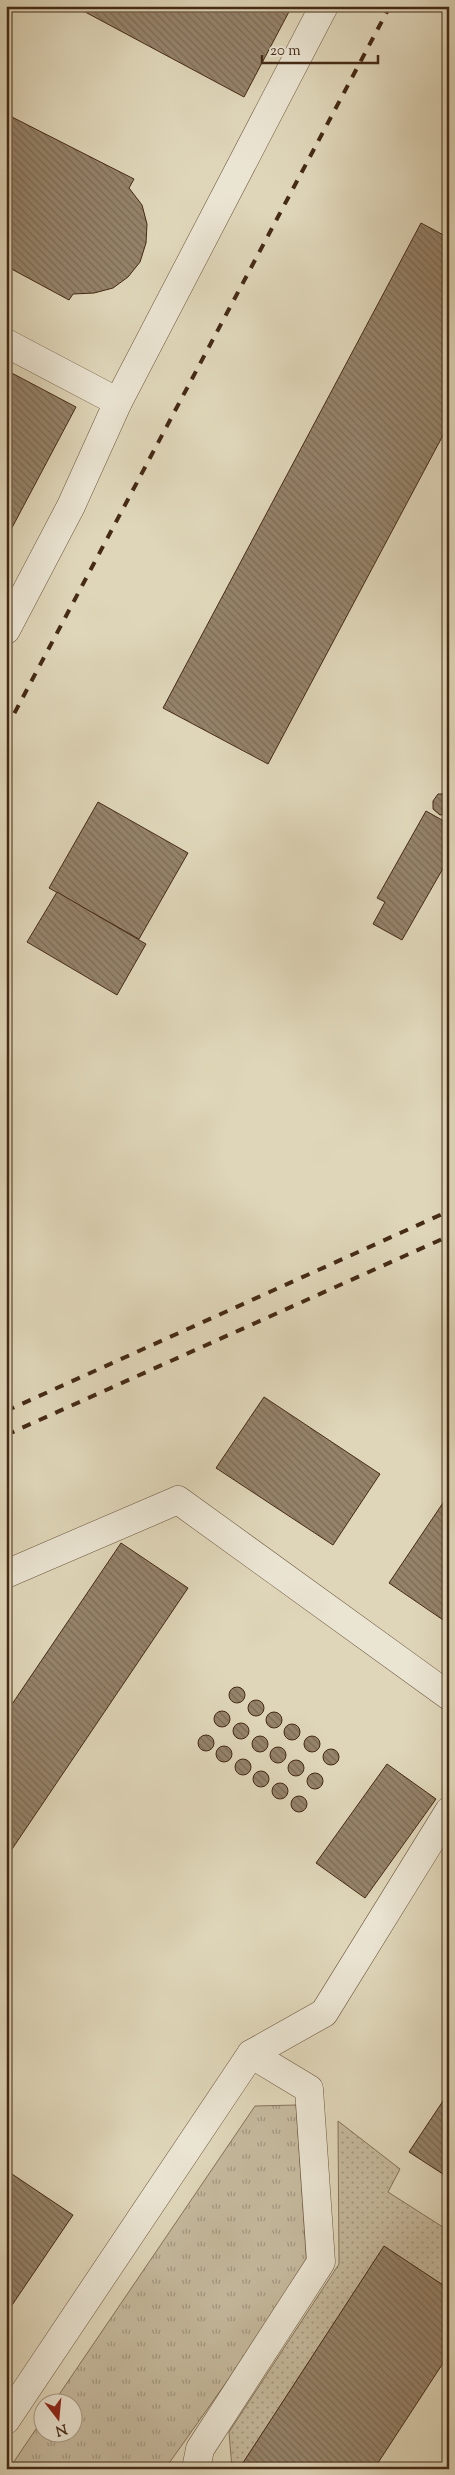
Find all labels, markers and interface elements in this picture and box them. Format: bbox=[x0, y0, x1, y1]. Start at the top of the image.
scale bar bbox=[262, 32, 379, 64]
text: 20 m bbox=[270, 41, 301, 62]
north arrow bbox=[32, 2392, 82, 2442]
text: N bbox=[53, 2417, 69, 2440]

